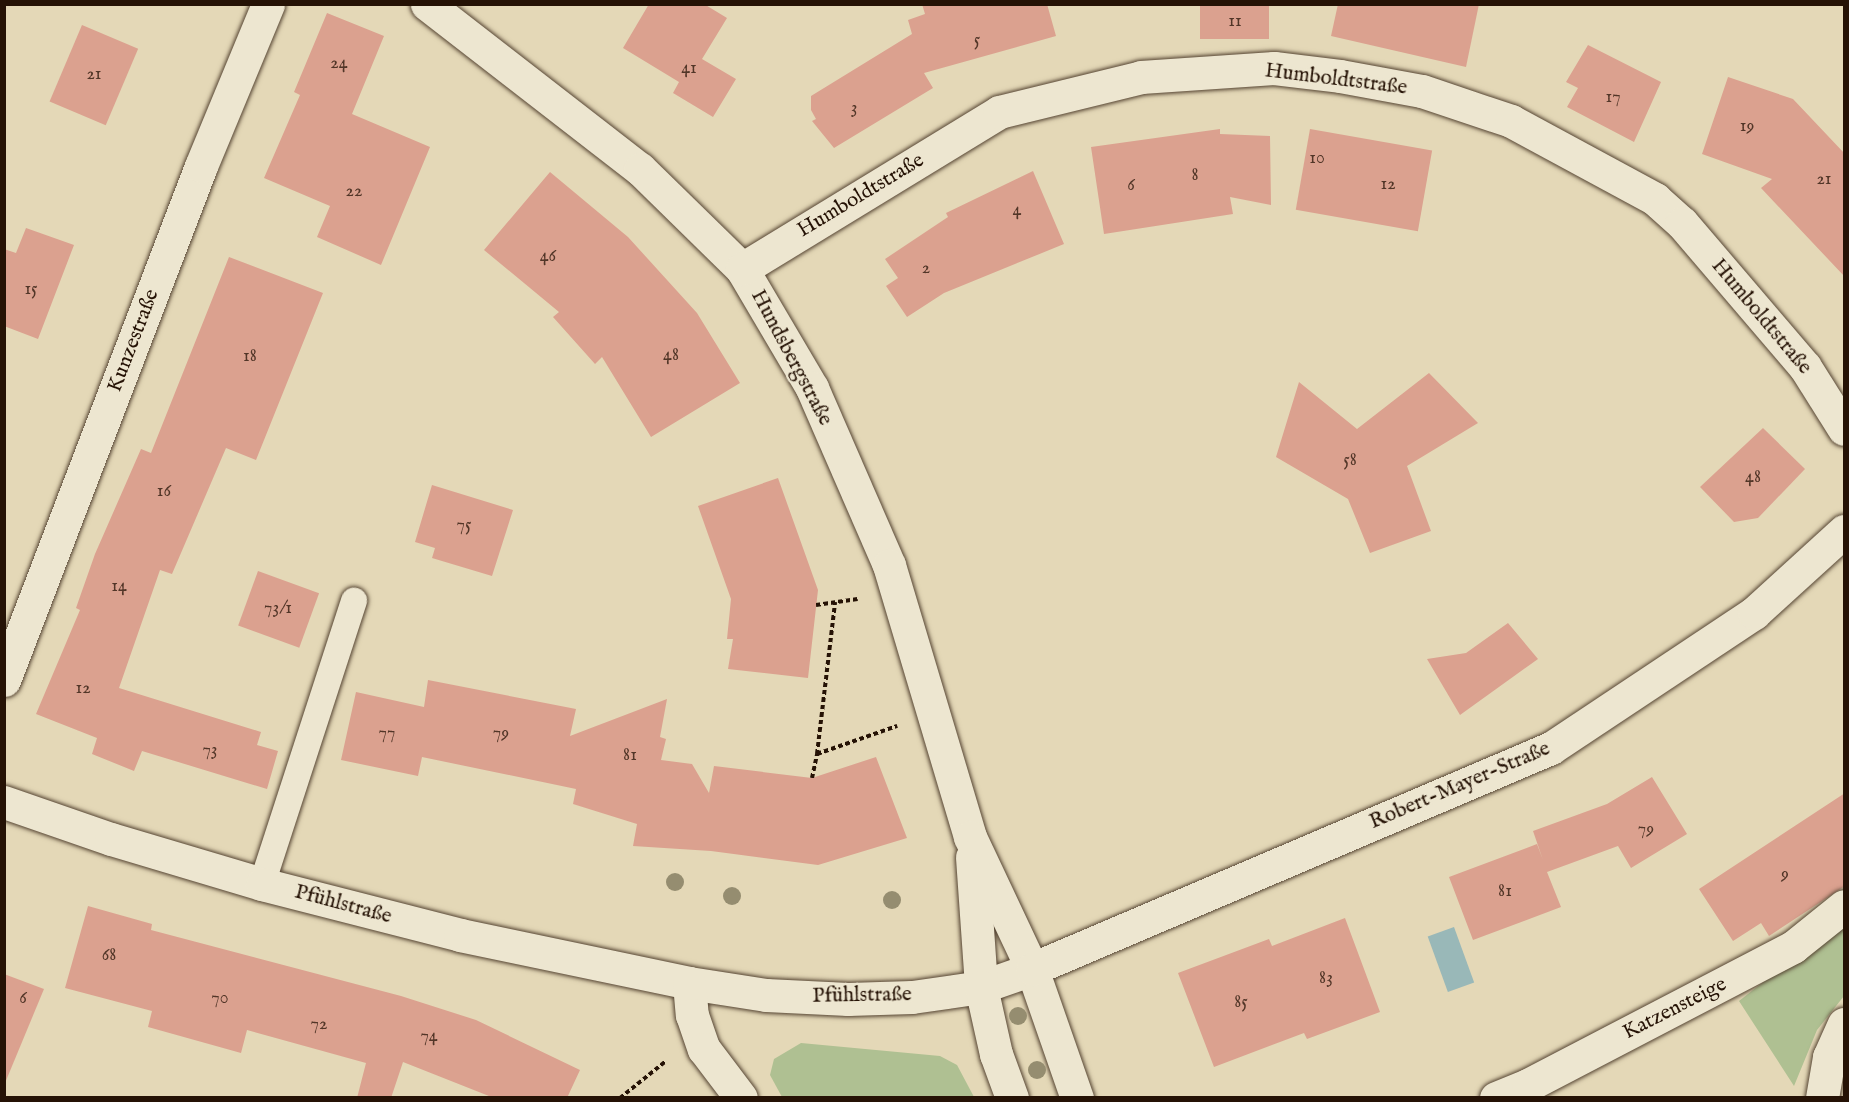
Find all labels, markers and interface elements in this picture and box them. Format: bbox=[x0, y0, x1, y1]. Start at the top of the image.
house number: 11 bbox=[1228, 11, 1242, 33]
house number: 5 bbox=[974, 30, 980, 52]
house number: 24 bbox=[330, 53, 348, 75]
house number: 41 bbox=[681, 58, 697, 80]
street label: Humboldtstraße bbox=[1263, 59, 1409, 101]
house number: 21 bbox=[86, 64, 102, 86]
house number: 17 bbox=[1605, 87, 1621, 109]
house number: 3 bbox=[851, 98, 857, 120]
house number: 19 bbox=[1740, 116, 1754, 138]
street label: Humboldtstraße bbox=[793, 148, 929, 244]
house number: 10 bbox=[1309, 148, 1325, 170]
house number: 8 bbox=[1191, 165, 1199, 187]
house number: 21 bbox=[1816, 169, 1832, 191]
house number: 12 bbox=[1380, 174, 1396, 196]
house number: 6 bbox=[1127, 175, 1135, 197]
house number: 22 bbox=[346, 181, 362, 203]
house number: 4 bbox=[1013, 200, 1021, 222]
house number: 46 bbox=[540, 246, 556, 268]
street label: Humboldtstraße bbox=[1705, 254, 1817, 380]
house number: 2 bbox=[922, 258, 930, 280]
house number: 15 bbox=[24, 279, 38, 301]
street label: Kunzestraße bbox=[103, 286, 165, 396]
street label: Hundsbergstraße bbox=[745, 286, 837, 430]
house number: 48 bbox=[663, 345, 679, 367]
house number: 18 bbox=[243, 346, 257, 368]
house number: 58 bbox=[1343, 450, 1357, 472]
house number: 48 bbox=[1745, 467, 1761, 489]
house number: 16 bbox=[157, 481, 171, 503]
house number: 75 bbox=[457, 515, 471, 537]
house number: 14 bbox=[111, 576, 127, 598]
house number: 73/1 bbox=[264, 598, 292, 620]
house number: 12 bbox=[75, 678, 91, 700]
house number: 77 bbox=[379, 723, 395, 745]
house number: 79 bbox=[493, 723, 509, 745]
street label: Robert-Mayer-Straße bbox=[1366, 737, 1554, 835]
house number: 73 bbox=[202, 740, 218, 762]
house number: 81 bbox=[623, 745, 637, 767]
house number: 79 bbox=[1638, 819, 1654, 841]
house number: 9 bbox=[1781, 864, 1789, 886]
street label: Pfühlstraße bbox=[292, 880, 394, 930]
house number: 81 bbox=[1498, 881, 1512, 903]
house number: 68 bbox=[102, 945, 116, 967]
house number: 83 bbox=[1319, 968, 1333, 990]
street label: Katzensteige bbox=[1619, 972, 1731, 1046]
street label: Pfühlstraße bbox=[812, 983, 912, 1009]
house number: 6 bbox=[19, 988, 27, 1010]
house number: 70 bbox=[211, 988, 229, 1010]
house number: 85 bbox=[1234, 992, 1248, 1014]
house number: 72 bbox=[311, 1014, 327, 1036]
house number: 74 bbox=[420, 1026, 438, 1048]

